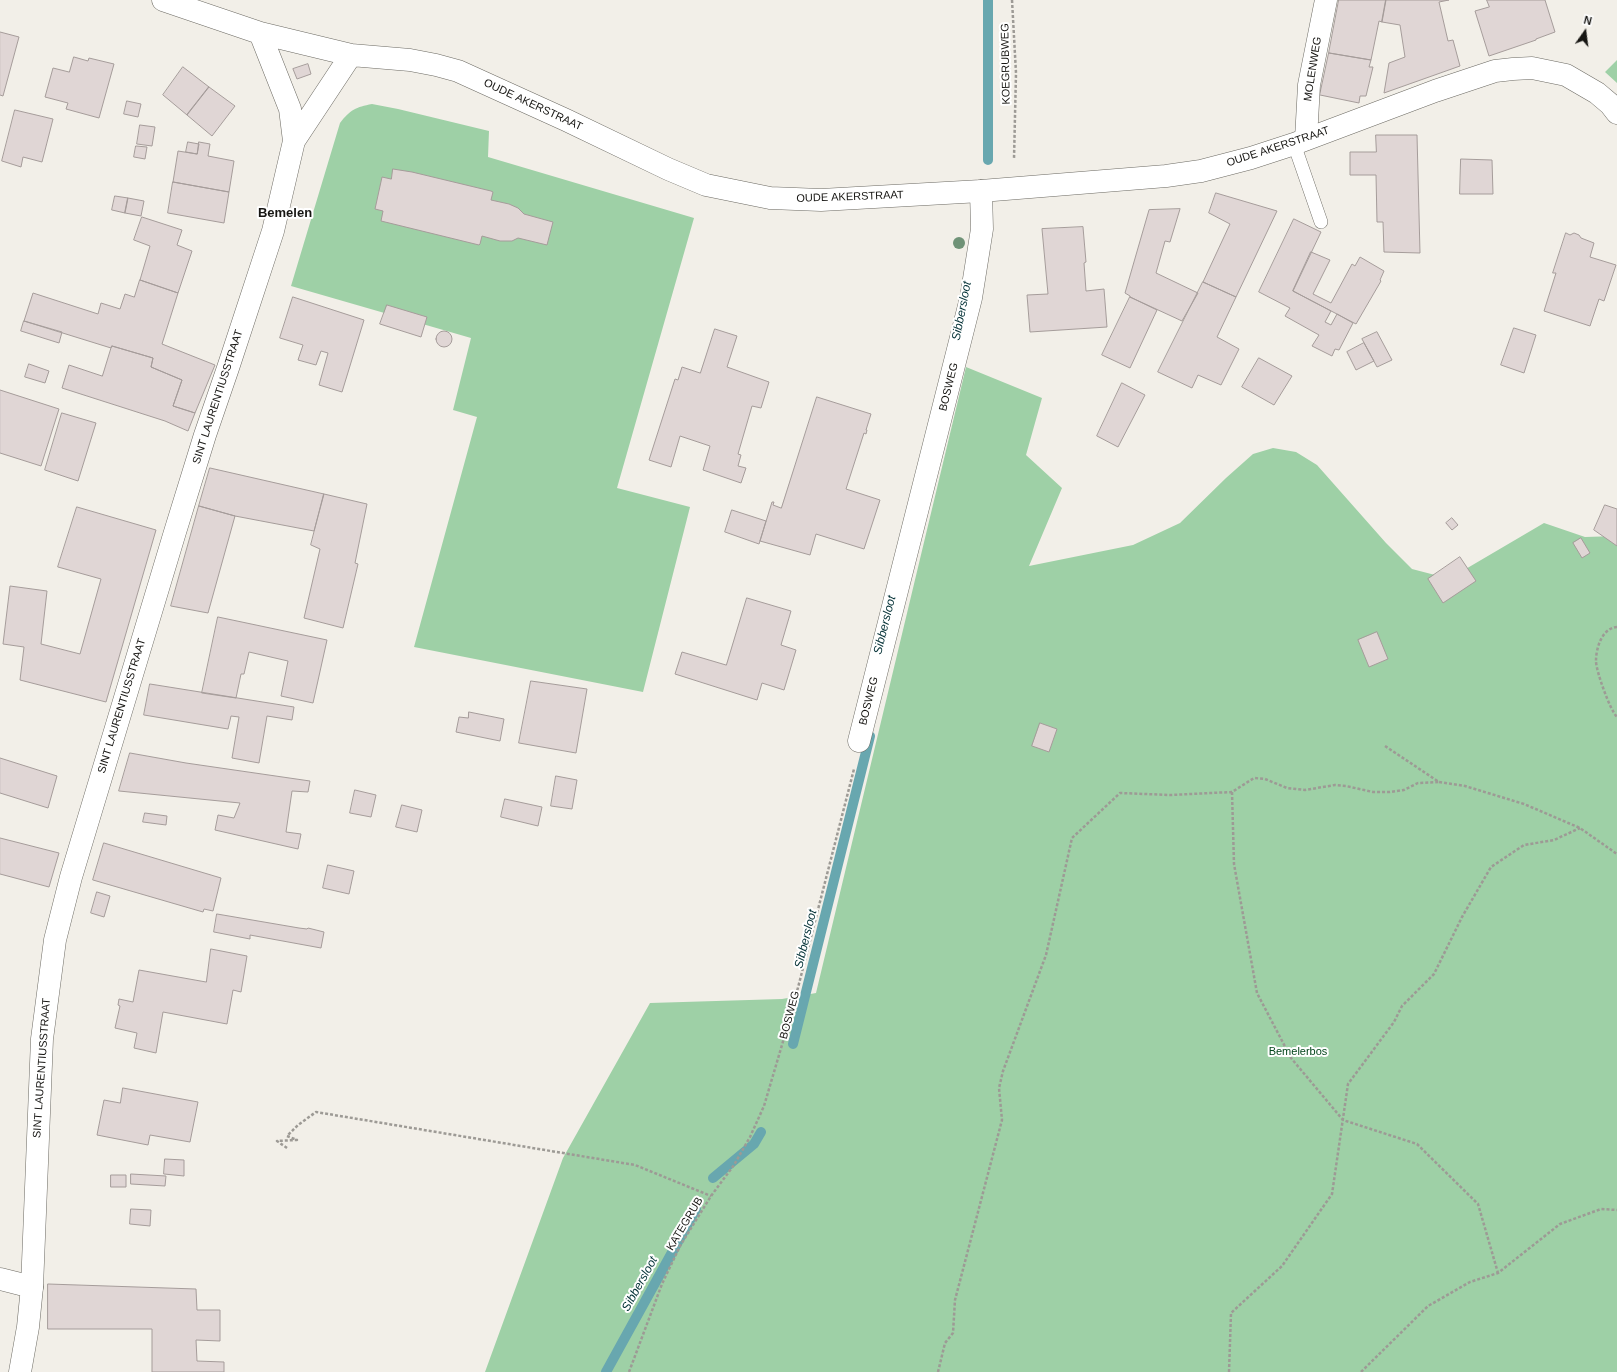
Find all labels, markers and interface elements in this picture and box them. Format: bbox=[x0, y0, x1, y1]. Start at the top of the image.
north arrow bbox=[1565, 12, 1605, 52]
text: N bbox=[1583, 14, 1593, 27]
street label: KOEGRUBWEG bbox=[999, 23, 1013, 105]
street label: MOLENWEG bbox=[1301, 36, 1325, 102]
street label: OUDE AKERSTRAAT bbox=[482, 76, 584, 134]
street label: OUDE AKERSTRAAT bbox=[1225, 124, 1331, 170]
street label: OUDE AKERSTRAAT bbox=[796, 189, 904, 205]
district label: Bemelen bbox=[258, 205, 312, 221]
water label: Sibbersloot bbox=[949, 280, 975, 342]
street label: SINT LAURENTIUSSTRAAT bbox=[190, 328, 246, 466]
street label: BOSWEG bbox=[937, 361, 961, 413]
water label: Sibbersloot bbox=[871, 594, 899, 656]
street label: SINT LAURENTIUSSTRAAT bbox=[95, 637, 149, 775]
street label: BOSWEG bbox=[857, 675, 881, 727]
water label: Sibbersloot bbox=[792, 908, 820, 970]
street label: BOSWEG bbox=[777, 989, 803, 1041]
street label: SINT LAURENTIUSSTRAAT bbox=[31, 998, 53, 1138]
park label: Bemelerbos bbox=[1269, 1045, 1327, 1059]
street label: KATEGRUB bbox=[664, 1195, 706, 1253]
water label: Sibbersloot bbox=[619, 1254, 661, 1314]

